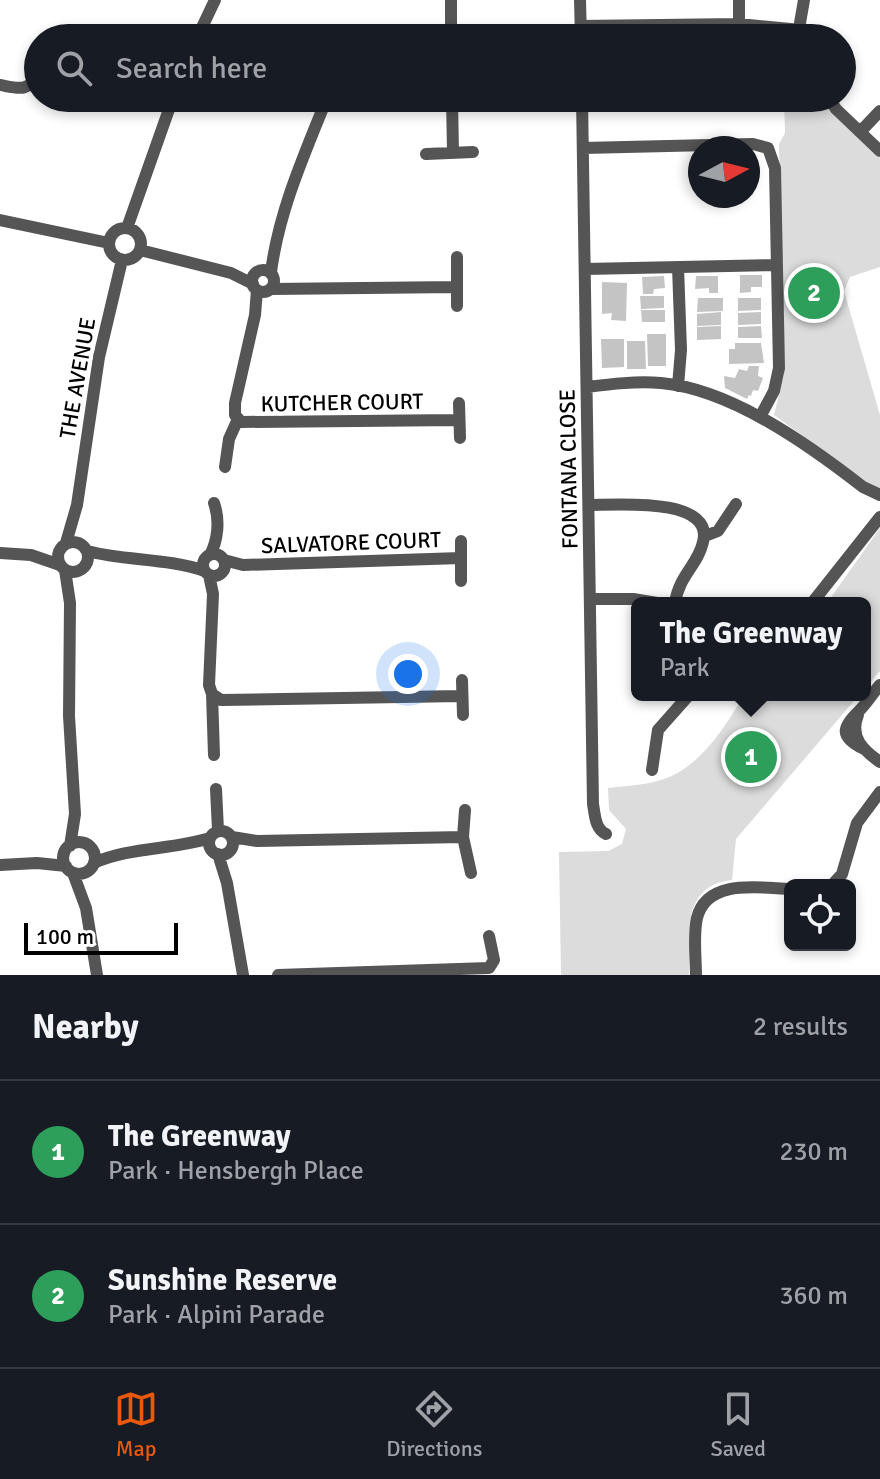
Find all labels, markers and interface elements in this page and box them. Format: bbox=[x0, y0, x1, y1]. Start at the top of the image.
search box bbox=[24, 24, 856, 112]
icon: search bbox=[52, 46, 96, 90]
text: Search here bbox=[116, 50, 267, 87]
north arrow bbox=[688, 136, 760, 208]
pin: 2 bbox=[788, 263, 840, 323]
street label: THE AVENUE bbox=[54, 315, 101, 441]
street label: KUTCHER COURT bbox=[260, 388, 424, 417]
street label: FONTANA CLOSE bbox=[554, 389, 583, 549]
street label: SALVATORE COURT bbox=[261, 526, 442, 559]
popup bbox=[631, 597, 871, 701]
text: The Greenway bbox=[660, 615, 842, 652]
text: Park bbox=[660, 652, 710, 684]
your location bbox=[388, 654, 428, 694]
pin: 1 bbox=[725, 727, 777, 787]
map controls bbox=[784, 879, 856, 951]
button: locate bbox=[784, 879, 856, 951]
scale bar bbox=[24, 919, 178, 955]
text: 100 m bbox=[36, 923, 94, 950]
text: Nearby bbox=[32, 1006, 139, 1048]
text: 2 results bbox=[753, 1011, 848, 1043]
text: The Greenway bbox=[108, 1118, 291, 1155]
text: 1 bbox=[51, 1136, 65, 1168]
text: 230 m bbox=[779, 1136, 848, 1168]
text: Park · Hensbergh Place bbox=[108, 1155, 364, 1187]
text: Sunshine Reserve bbox=[108, 1262, 337, 1299]
text: 2 bbox=[51, 1280, 65, 1312]
text: 360 m bbox=[779, 1280, 848, 1312]
text: Park · Alpini Parade bbox=[108, 1299, 325, 1331]
tab: Map bbox=[114, 1387, 158, 1462]
tab: Directions bbox=[386, 1387, 482, 1462]
tab: Saved bbox=[711, 1387, 766, 1462]

